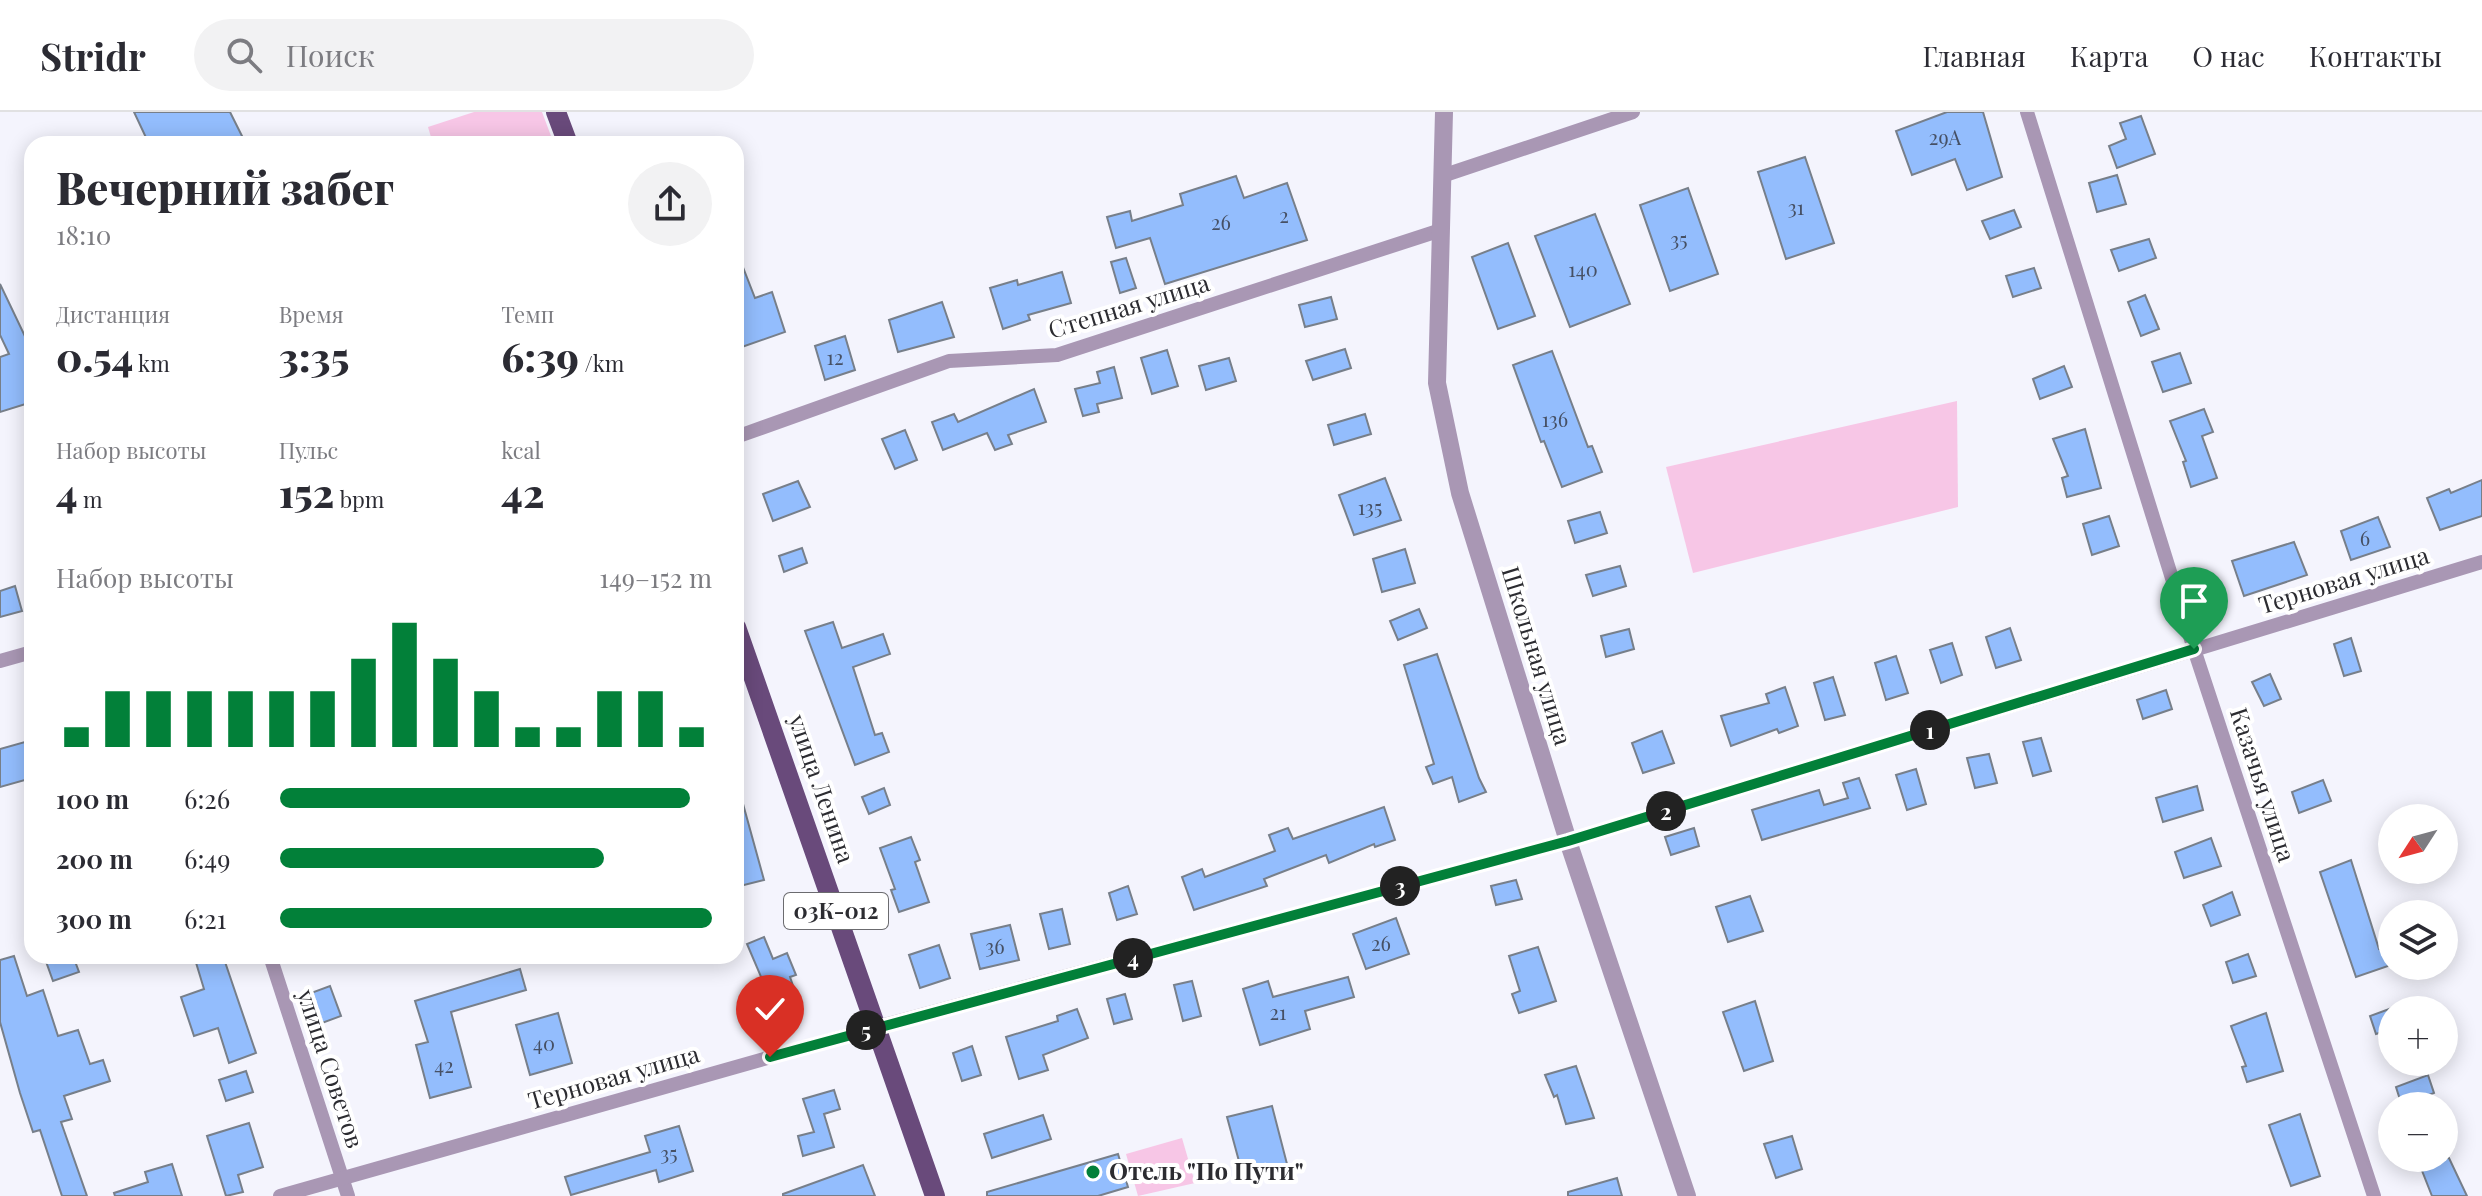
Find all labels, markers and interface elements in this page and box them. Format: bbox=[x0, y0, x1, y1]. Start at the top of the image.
search box bbox=[194, 19, 754, 91]
text: Stridr bbox=[40, 30, 146, 81]
icon: search bbox=[222, 33, 266, 77]
text: Поиск bbox=[286, 35, 375, 75]
text: Главная bbox=[1923, 37, 2026, 74]
text: Карта bbox=[2070, 37, 2148, 74]
text: О нас bbox=[2192, 37, 2265, 74]
text: Контакты bbox=[2309, 37, 2442, 74]
house number: 29А bbox=[1929, 123, 1962, 150]
text: Вечерний забег bbox=[56, 157, 394, 216]
button: share bbox=[628, 162, 712, 246]
house number: 31 bbox=[1788, 193, 1804, 220]
house number: 2 bbox=[1279, 201, 1289, 228]
house number: 26 bbox=[1211, 208, 1231, 235]
text: 18:10 bbox=[56, 217, 111, 252]
house number: 35 bbox=[1670, 225, 1688, 252]
house number: 140 bbox=[1568, 255, 1598, 282]
street label: Степная улица bbox=[1044, 265, 1213, 345]
text: Дистанция bbox=[56, 299, 170, 329]
text: Время bbox=[279, 299, 344, 329]
text: Темп bbox=[501, 299, 554, 329]
text: 0.54 bbox=[56, 329, 133, 382]
text: 3:35 bbox=[279, 329, 350, 382]
text: 6:39 bbox=[501, 329, 579, 382]
house number: 12 bbox=[827, 343, 843, 370]
text: km bbox=[133, 348, 170, 378]
text: /km bbox=[579, 348, 624, 378]
house number: 136 bbox=[1542, 405, 1568, 432]
text: Набор высоты bbox=[56, 435, 206, 465]
text: Пульс bbox=[279, 435, 338, 465]
text: kcal bbox=[501, 435, 541, 465]
text: 4 bbox=[56, 465, 78, 518]
text: 152 bbox=[279, 465, 334, 518]
text: 42 bbox=[501, 465, 544, 518]
text: m bbox=[78, 484, 103, 514]
text: bpm bbox=[334, 484, 384, 514]
house number: 135 bbox=[1358, 493, 1382, 520]
house number: 6 bbox=[2360, 524, 2370, 551]
street label: Терновая улица bbox=[2254, 538, 2433, 620]
text: Набор высоты bbox=[56, 560, 234, 595]
text: 149–152 m bbox=[599, 560, 712, 595]
street label: Школьная улица bbox=[1496, 562, 1580, 749]
pin bbox=[2160, 567, 2228, 649]
icon: arrive bbox=[2172, 579, 2216, 623]
street label: Казачья улица bbox=[2224, 703, 2304, 866]
street label: улица Ленина bbox=[782, 709, 863, 867]
pin: 1 bbox=[1910, 710, 1950, 750]
text: 1 bbox=[1926, 715, 1934, 745]
text: 100 m bbox=[56, 781, 129, 816]
text: 6:26 bbox=[184, 781, 230, 816]
pin: 2 bbox=[1646, 791, 1686, 831]
text: 2 bbox=[1660, 796, 1672, 826]
north arrow bbox=[2378, 804, 2458, 884]
map controls bbox=[2378, 804, 2458, 1172]
text: 200 m bbox=[56, 841, 133, 876]
text: 6:49 bbox=[184, 841, 230, 876]
pin: 3 bbox=[1380, 866, 1420, 906]
text: 3 bbox=[1395, 871, 1405, 901]
road number: 03К-012 bbox=[784, 893, 888, 929]
button: layers bbox=[2378, 900, 2458, 980]
text: 300 m bbox=[56, 901, 132, 936]
text: 6:21 bbox=[184, 901, 226, 936]
house number: 26 bbox=[1371, 929, 1391, 956]
house number: 36 bbox=[985, 932, 1005, 959]
pin: 4 bbox=[1113, 938, 1153, 978]
text: 4 bbox=[1127, 943, 1139, 973]
pin bbox=[736, 975, 804, 1057]
street label: улица Советов bbox=[291, 984, 373, 1152]
icon: check bbox=[748, 987, 792, 1031]
button: + bbox=[2378, 996, 2458, 1076]
house number: 21 bbox=[1270, 998, 1286, 1025]
pin: 5 bbox=[846, 1010, 886, 1050]
text: 5 bbox=[861, 1015, 871, 1045]
house number: 40 bbox=[533, 1029, 555, 1056]
street label: Терновая улица bbox=[524, 1036, 703, 1116]
house number: 42 bbox=[434, 1051, 454, 1078]
button: − bbox=[2378, 1092, 2458, 1172]
house number: 35 bbox=[660, 1139, 678, 1166]
place label: Отель "По Пути" bbox=[1109, 1154, 1304, 1186]
marker: Отель "По Пути" bbox=[1084, 1163, 1102, 1181]

